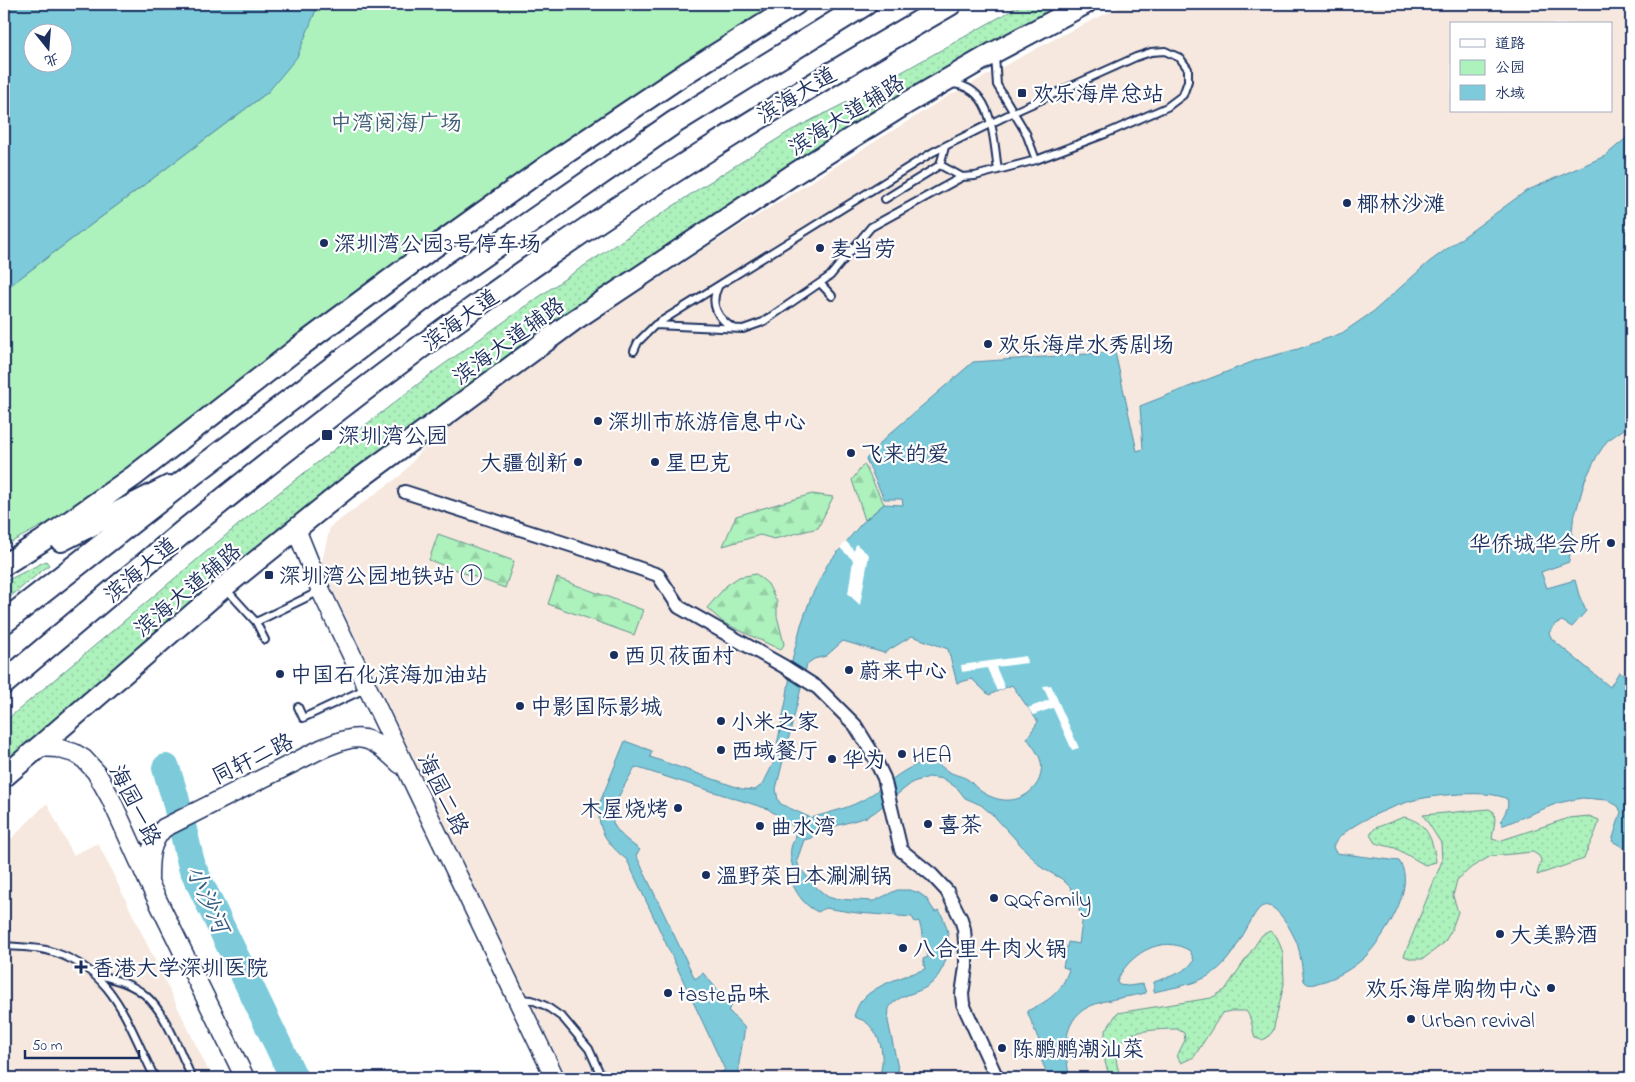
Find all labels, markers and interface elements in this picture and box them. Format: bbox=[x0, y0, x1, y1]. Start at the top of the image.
north arrow bbox=[22, 22, 72, 72]
legend bbox=[1450, 22, 1612, 112]
text: 道路 bbox=[1495, 33, 1525, 55]
text: 北 bbox=[42, 47, 61, 71]
text: 公园 bbox=[1495, 57, 1525, 79]
street label: 滨海大道 bbox=[752, 60, 844, 133]
street label: 滨海大道辅路 bbox=[783, 68, 912, 165]
place label: 欢乐海岸总站 bbox=[1032, 80, 1164, 112]
text: 水域 bbox=[1495, 83, 1525, 105]
marker: 欢乐海岸总站 bbox=[1016, 87, 1028, 99]
park label: 中湾阅海广场 bbox=[330, 109, 462, 141]
place label: 椰林沙滩 bbox=[1357, 190, 1445, 222]
marker: 椰林沙滩 bbox=[1341, 197, 1353, 209]
place label: 深圳湾公园3号停车场 bbox=[334, 230, 541, 262]
place label: 麦当劳 bbox=[830, 235, 896, 267]
marker: 深圳湾公园3号停车场 bbox=[318, 237, 330, 249]
marker: 麦当劳 bbox=[814, 242, 826, 254]
street label: 滨海大道 bbox=[417, 283, 507, 360]
street label: 滨海大道辅路 bbox=[447, 291, 573, 394]
place label: 欢乐海岸水秀剧场 bbox=[998, 331, 1174, 363]
marker: 欢乐海岸水秀剧场 bbox=[982, 338, 994, 350]
place label: 深圳市旅游信息中心 bbox=[608, 408, 806, 440]
marker: 深圳市旅游信息中心 bbox=[592, 415, 604, 427]
place label: 深圳湾公园 bbox=[338, 422, 448, 454]
marker: 深圳湾公园 bbox=[320, 428, 334, 442]
place label: 飞来的爱 bbox=[861, 440, 949, 472]
marker: 飞来的爱 bbox=[845, 447, 857, 459]
place label: 大疆创新 bbox=[480, 449, 568, 481]
place label: 星巴克 bbox=[665, 449, 731, 481]
marker: 大疆创新 bbox=[572, 456, 584, 468]
marker: 星巴克 bbox=[649, 456, 661, 468]
place label: 华侨城华会所 bbox=[1469, 530, 1601, 562]
street label: 滨海大道 bbox=[98, 531, 186, 612]
street label: 滨海大道辅路 bbox=[128, 537, 250, 646]
marker: 华侨城华会所 bbox=[1605, 537, 1617, 549]
place label: 深圳湾公园地铁站 ① bbox=[279, 562, 483, 594]
marker: 深圳湾公园地铁站 ① bbox=[263, 569, 275, 581]
place label: 西贝莜面村 bbox=[624, 642, 734, 674]
marker: 西贝莜面村 bbox=[608, 649, 620, 661]
place label: 蔚来中心 bbox=[859, 657, 947, 689]
place label: 中国石化滨海加油站 bbox=[290, 661, 488, 693]
marker: 蔚来中心 bbox=[843, 664, 855, 676]
marker: 中国石化滨海加油站 bbox=[274, 668, 286, 680]
place label: 中影国际影城 bbox=[530, 693, 662, 725]
marker: 中影国际影城 bbox=[514, 700, 526, 712]
place label: 小米之家 bbox=[731, 708, 819, 740]
marker: 小米之家 bbox=[715, 715, 727, 727]
street label: 同轩二路 bbox=[207, 727, 300, 794]
place label: 西域餐厅 bbox=[731, 737, 819, 769]
place label: HEA bbox=[912, 741, 952, 773]
marker: 西域餐厅 bbox=[715, 744, 727, 756]
place label: 华为 bbox=[842, 746, 886, 778]
marker: HEA bbox=[896, 748, 908, 760]
street label: 海园二路 bbox=[408, 749, 475, 842]
marker: 华为 bbox=[826, 753, 838, 765]
street label: 海园一路 bbox=[99, 760, 168, 853]
place label: 木屋烧烤 bbox=[580, 795, 668, 827]
marker: 木屋烧烤 bbox=[672, 802, 684, 814]
place label: 喜茶 bbox=[938, 811, 982, 843]
place label: 曲水湾 bbox=[770, 813, 836, 845]
marker: 喜茶 bbox=[922, 818, 934, 830]
marker: 曲水湾 bbox=[754, 820, 766, 832]
water label: 小沙河 bbox=[175, 860, 238, 944]
place label: 温野菜日本涮涮锅 bbox=[716, 862, 892, 894]
marker: 温野菜日本涮涮锅 bbox=[700, 869, 712, 881]
place label: QQfamily bbox=[1004, 885, 1091, 918]
marker: QQfamily bbox=[988, 892, 1000, 904]
place label: 大美黔酒 bbox=[1510, 921, 1598, 953]
marker: 大美黔酒 bbox=[1494, 928, 1506, 940]
place label: 八合里牛肉火锅 bbox=[913, 935, 1067, 967]
marker: 八合里牛肉火锅 bbox=[897, 942, 909, 954]
place label: 香港大学深圳医院 bbox=[92, 954, 268, 986]
marker: 香港大学深圳医院 bbox=[74, 960, 88, 974]
place label: 欢乐海岸购物中心 bbox=[1365, 975, 1541, 1007]
place label: taste品味 bbox=[678, 980, 770, 1012]
marker: 欢乐海岸购物中心 bbox=[1545, 982, 1557, 994]
marker: taste品味 bbox=[662, 987, 674, 999]
place label: Urban revival bbox=[1421, 1006, 1535, 1038]
marker: Urban revival bbox=[1405, 1013, 1417, 1025]
scale bar bbox=[25, 1027, 139, 1059]
text: 50 m bbox=[32, 1035, 63, 1057]
place label: 陈鹏鹏潮汕菜 bbox=[1012, 1035, 1144, 1067]
marker: 陈鹏鹏潮汕菜 bbox=[996, 1042, 1008, 1054]

